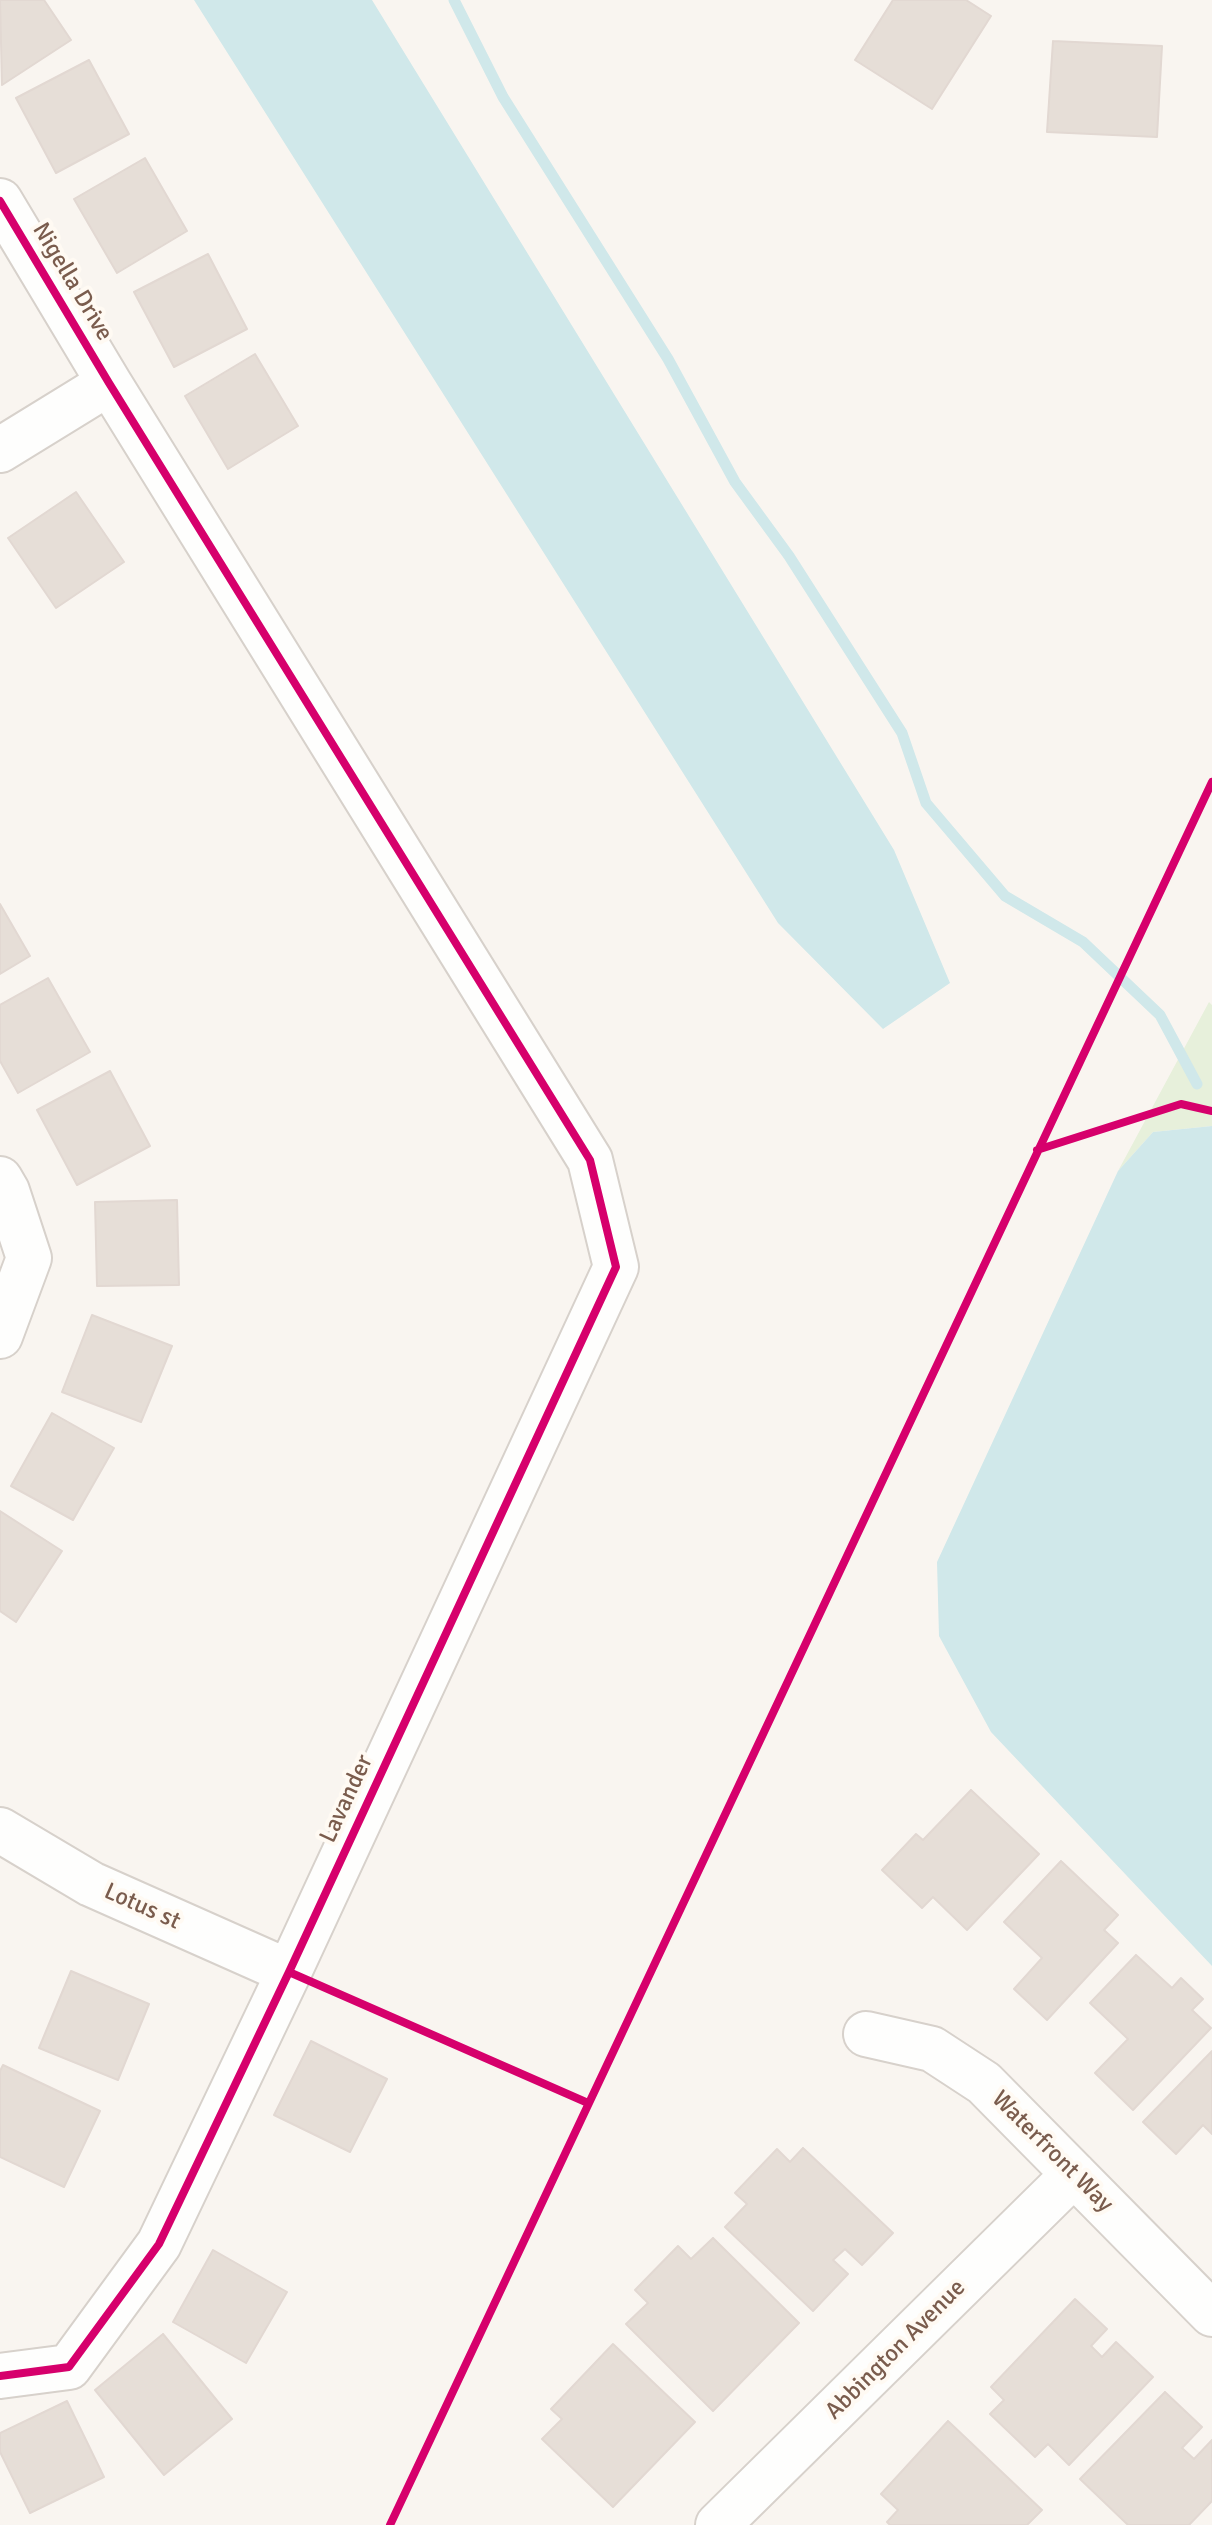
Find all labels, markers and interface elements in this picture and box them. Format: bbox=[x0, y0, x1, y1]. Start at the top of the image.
street label: Nigella Drive bbox=[26, 218, 118, 346]
street label: Lavander bbox=[314, 1750, 380, 1848]
street label: Lotus st bbox=[99, 1877, 185, 1937]
street label: Waterfront Way bbox=[985, 2085, 1119, 2219]
street label: Abbington Avenue bbox=[820, 2274, 972, 2426]

